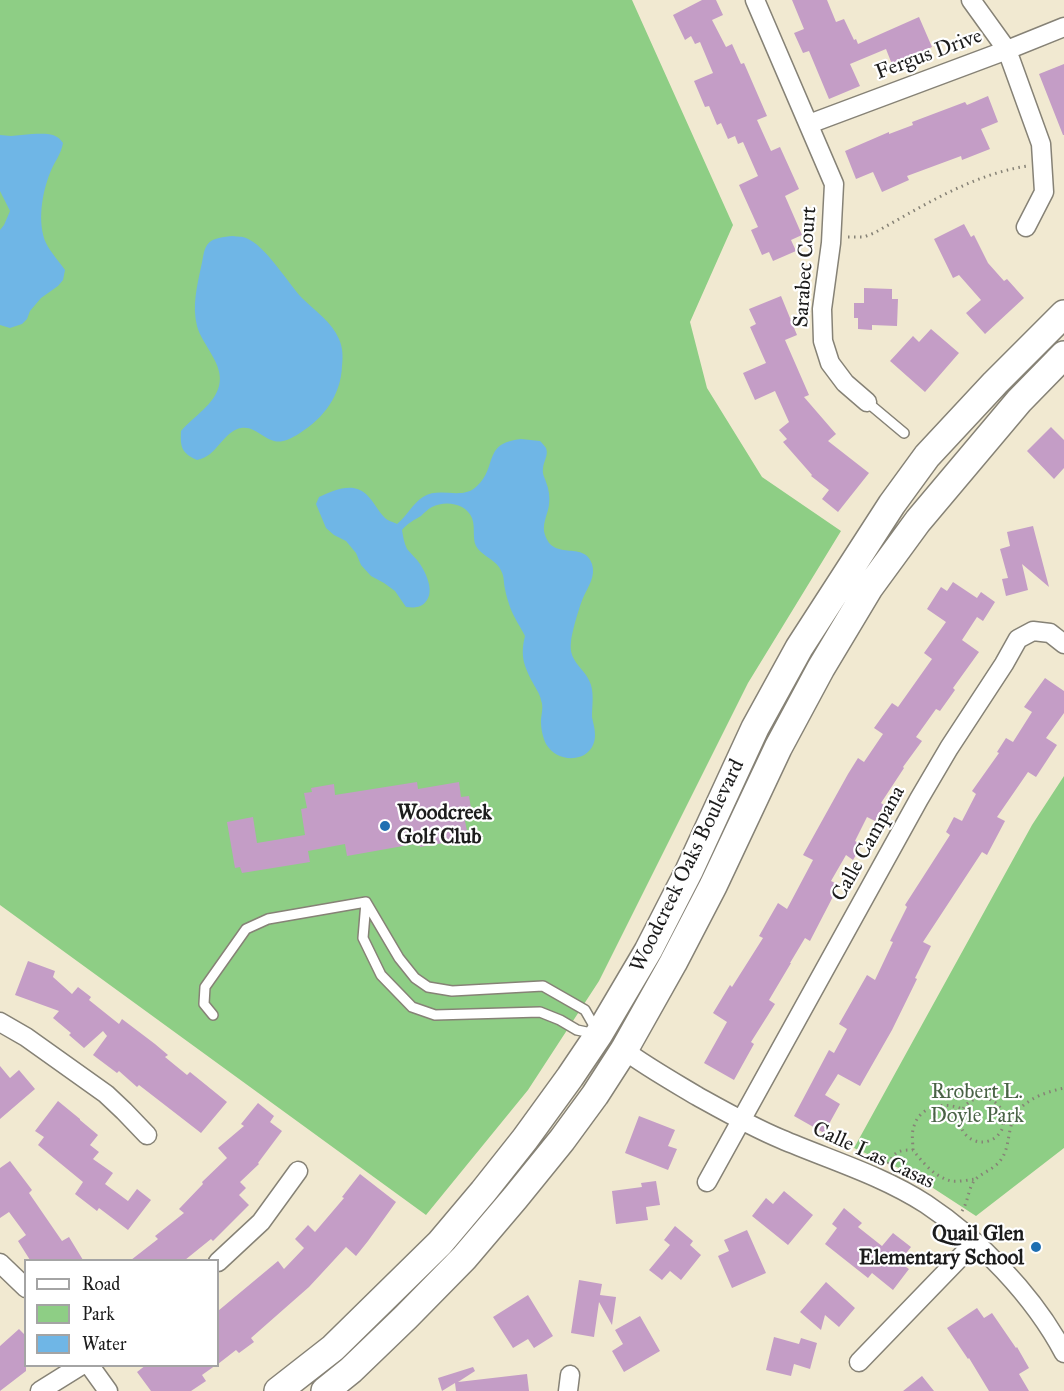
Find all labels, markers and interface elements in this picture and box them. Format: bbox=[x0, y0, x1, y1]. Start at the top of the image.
street label: Fergus Drive bbox=[872, 24, 986, 86]
street label: Sarabec Court bbox=[789, 205, 823, 329]
street label: Woodcreek Oaks Boulevard bbox=[625, 756, 751, 976]
street label: Calle Campana bbox=[827, 782, 911, 906]
place label: Woodcreek Golf Club bbox=[397, 801, 492, 851]
marker: Woodcreek Golf Club bbox=[378, 819, 392, 833]
park label: Rrobert L. Doyle Park bbox=[930, 1080, 1024, 1130]
street label: Calle Las Casas bbox=[808, 1117, 938, 1195]
place label: Quail Glen Elementary School bbox=[859, 1222, 1024, 1272]
marker: Quail Glen Elementary School bbox=[1029, 1240, 1043, 1254]
legend bbox=[24, 1259, 219, 1367]
text: Road bbox=[82, 1273, 120, 1295]
text: Park bbox=[82, 1303, 115, 1325]
text: Water bbox=[82, 1333, 126, 1355]

